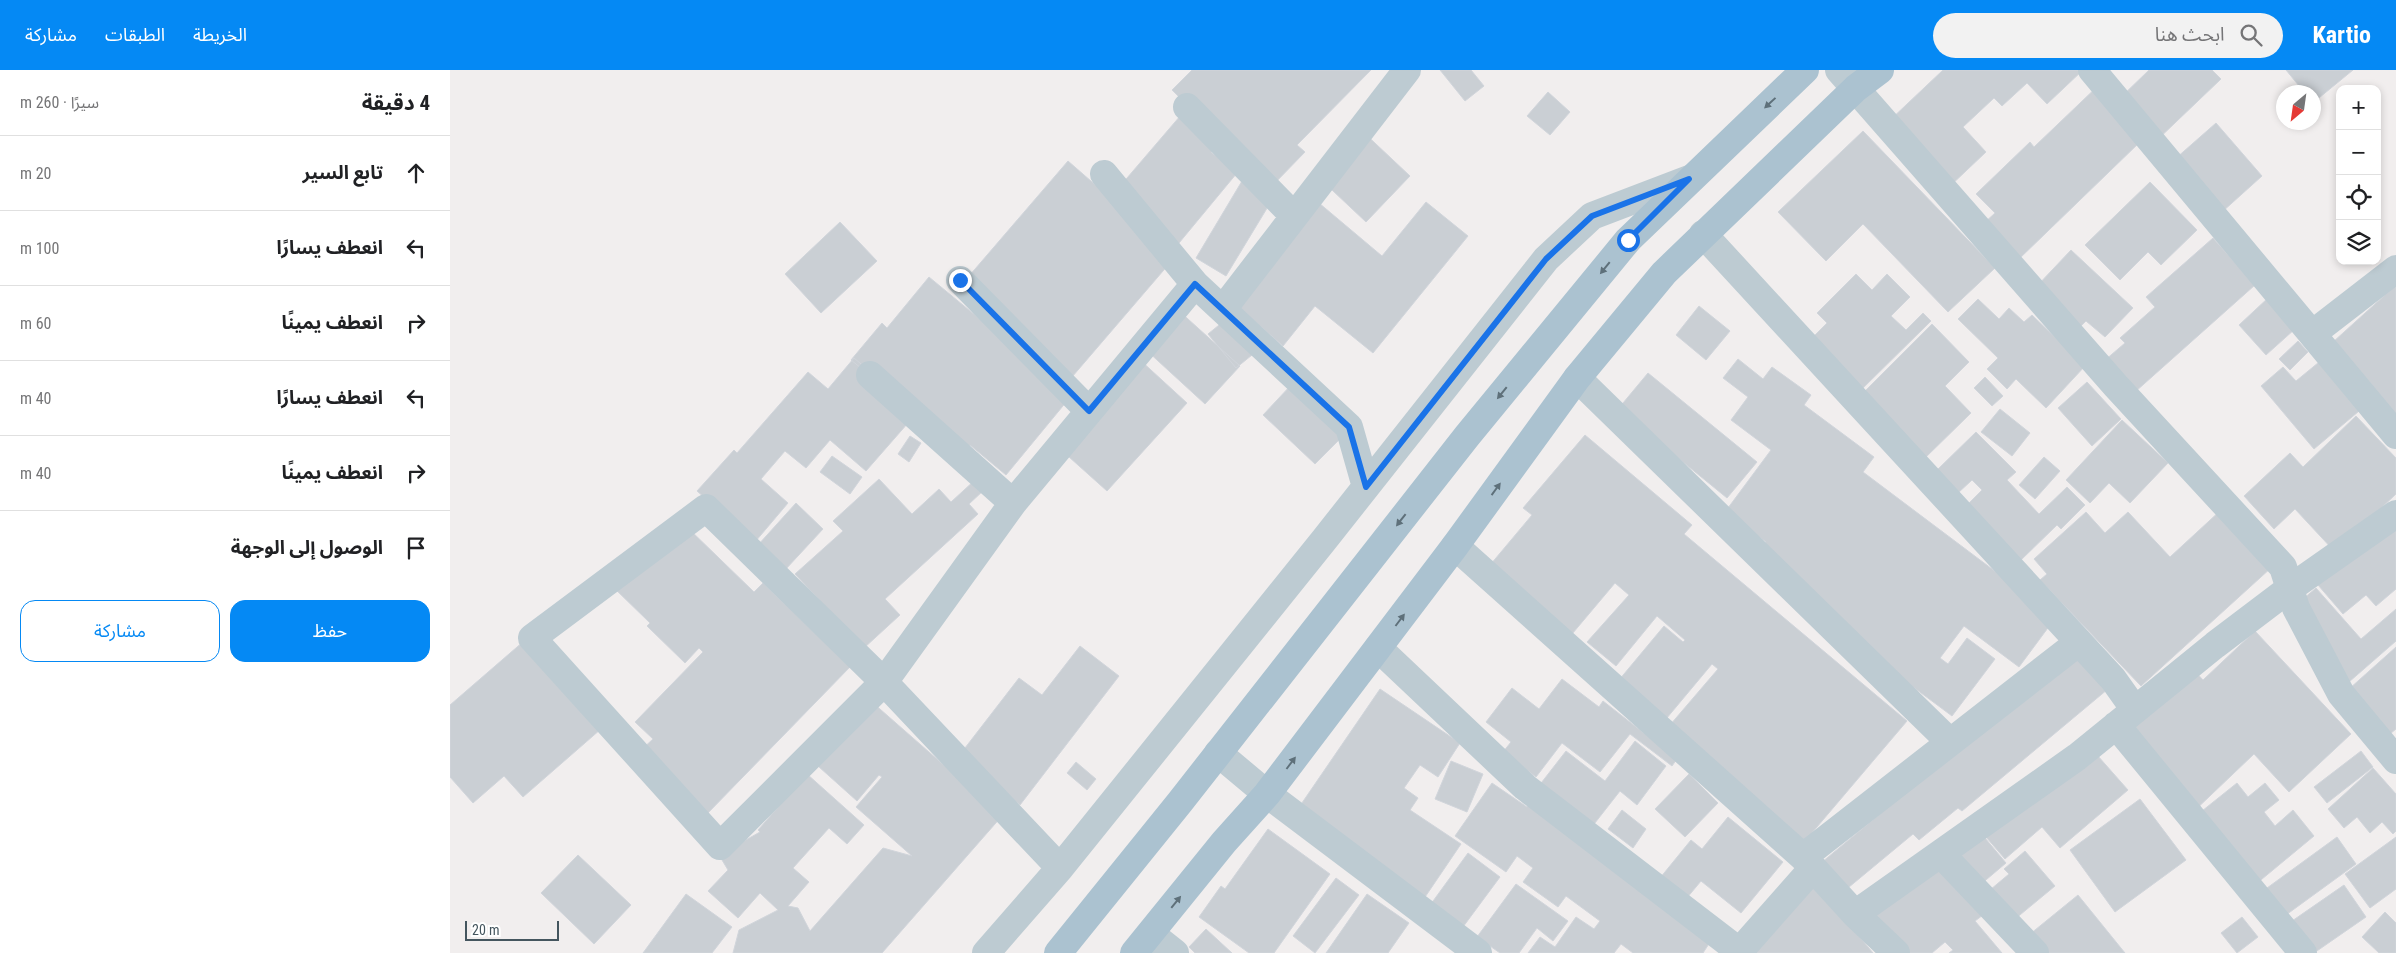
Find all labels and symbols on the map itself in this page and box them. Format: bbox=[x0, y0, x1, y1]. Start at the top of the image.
north arrow bbox=[2276, 85, 2321, 130]
one-way arrow bbox=[1764, 97, 1776, 109]
route start bbox=[1617, 229, 1640, 252]
one-way arrow bbox=[1600, 261, 1611, 274]
route end bbox=[949, 269, 972, 292]
one-way arrow bbox=[1497, 386, 1508, 399]
one-way arrow bbox=[1491, 482, 1501, 496]
one-way arrow bbox=[1396, 513, 1406, 527]
one-way arrow bbox=[1394, 614, 1405, 627]
one-way arrow bbox=[1286, 756, 1296, 770]
one-way arrow bbox=[1171, 896, 1182, 909]
scale bar bbox=[465, 918, 559, 941]

